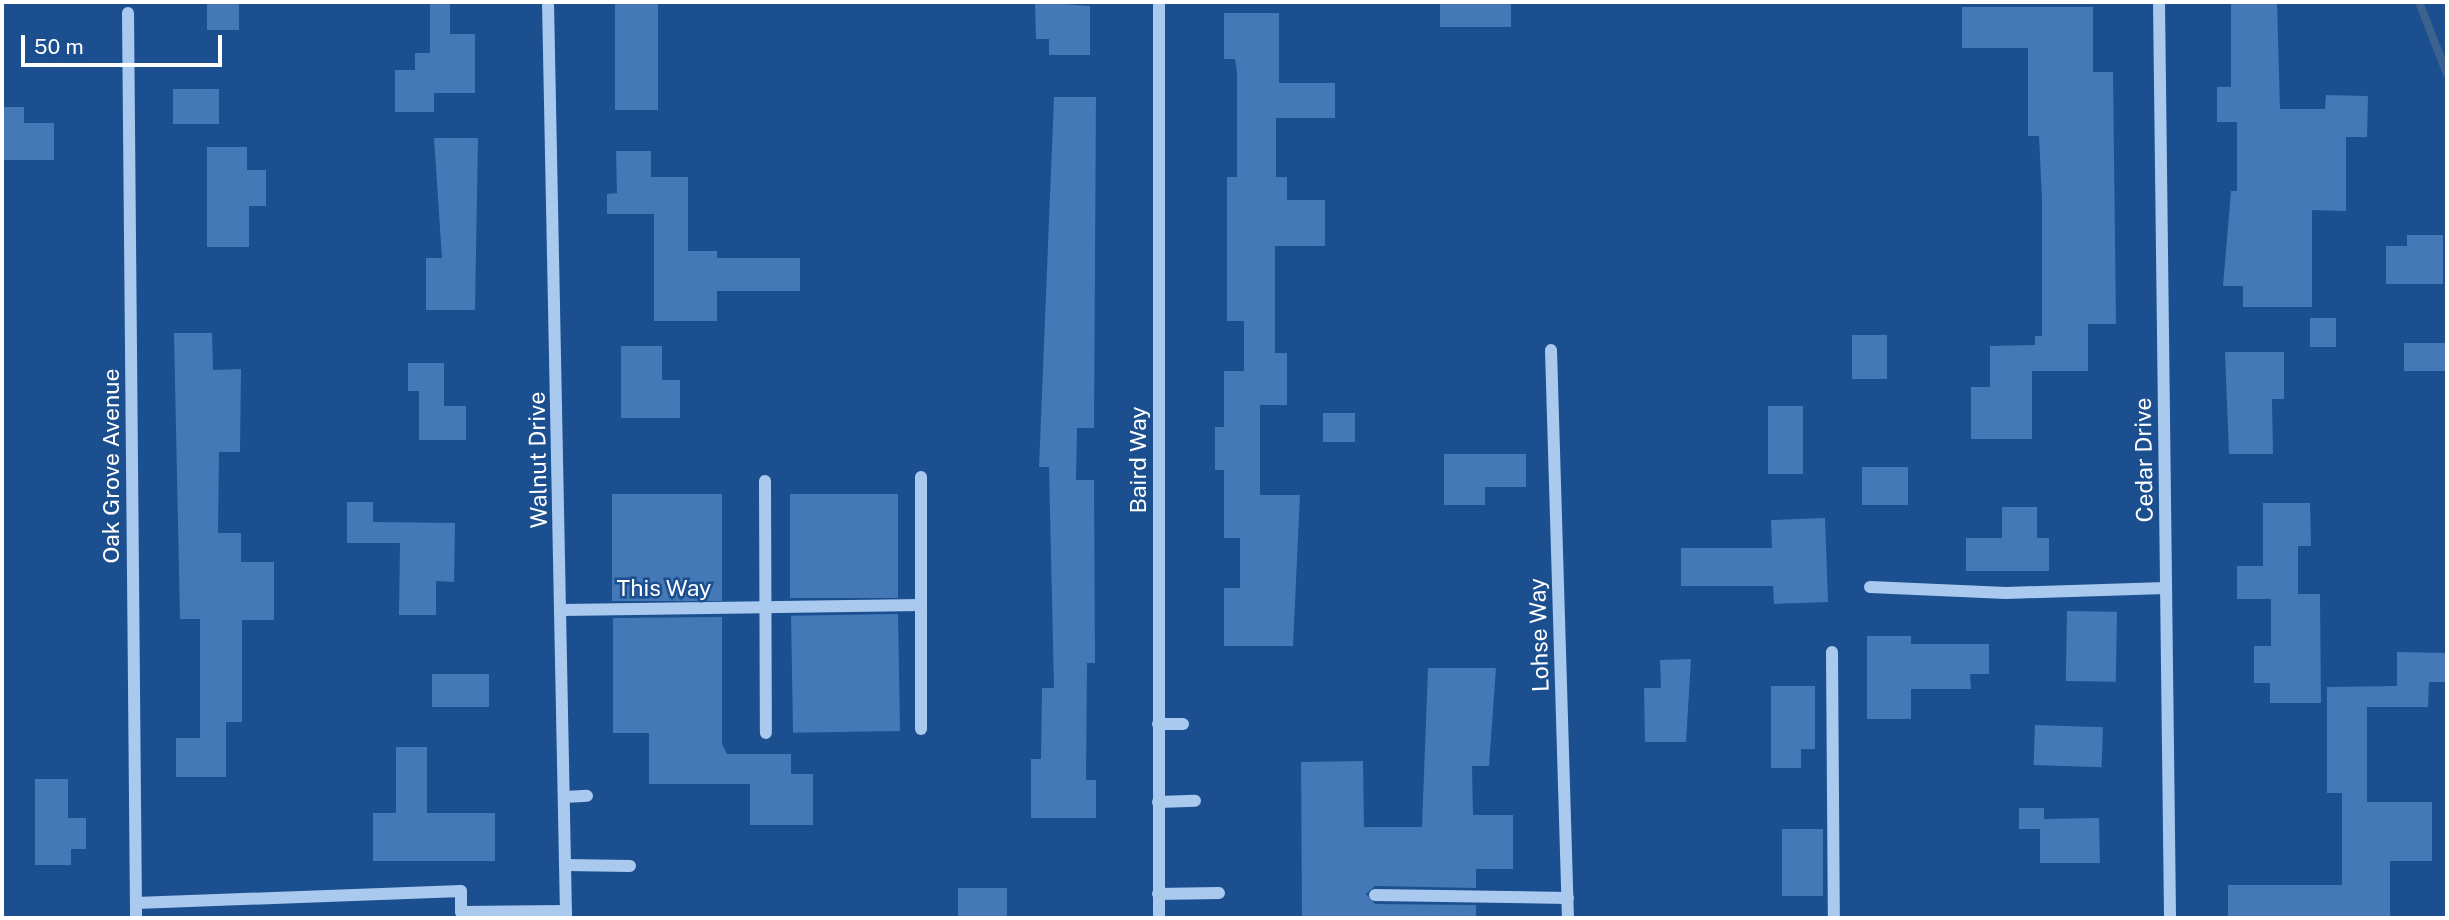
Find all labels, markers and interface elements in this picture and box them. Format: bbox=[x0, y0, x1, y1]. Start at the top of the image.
scale bar bbox=[24, 21, 226, 65]
text: 50 m bbox=[34, 34, 84, 59]
street label: Oak Grove Avenue bbox=[97, 368, 125, 564]
street label: Walnut Drive bbox=[523, 391, 553, 529]
street label: Cedar Drive bbox=[2129, 397, 2159, 523]
street label: Baird Way bbox=[1124, 406, 1152, 514]
street label: This Way bbox=[616, 574, 712, 602]
street label: Lohse Way bbox=[1523, 577, 1555, 693]

